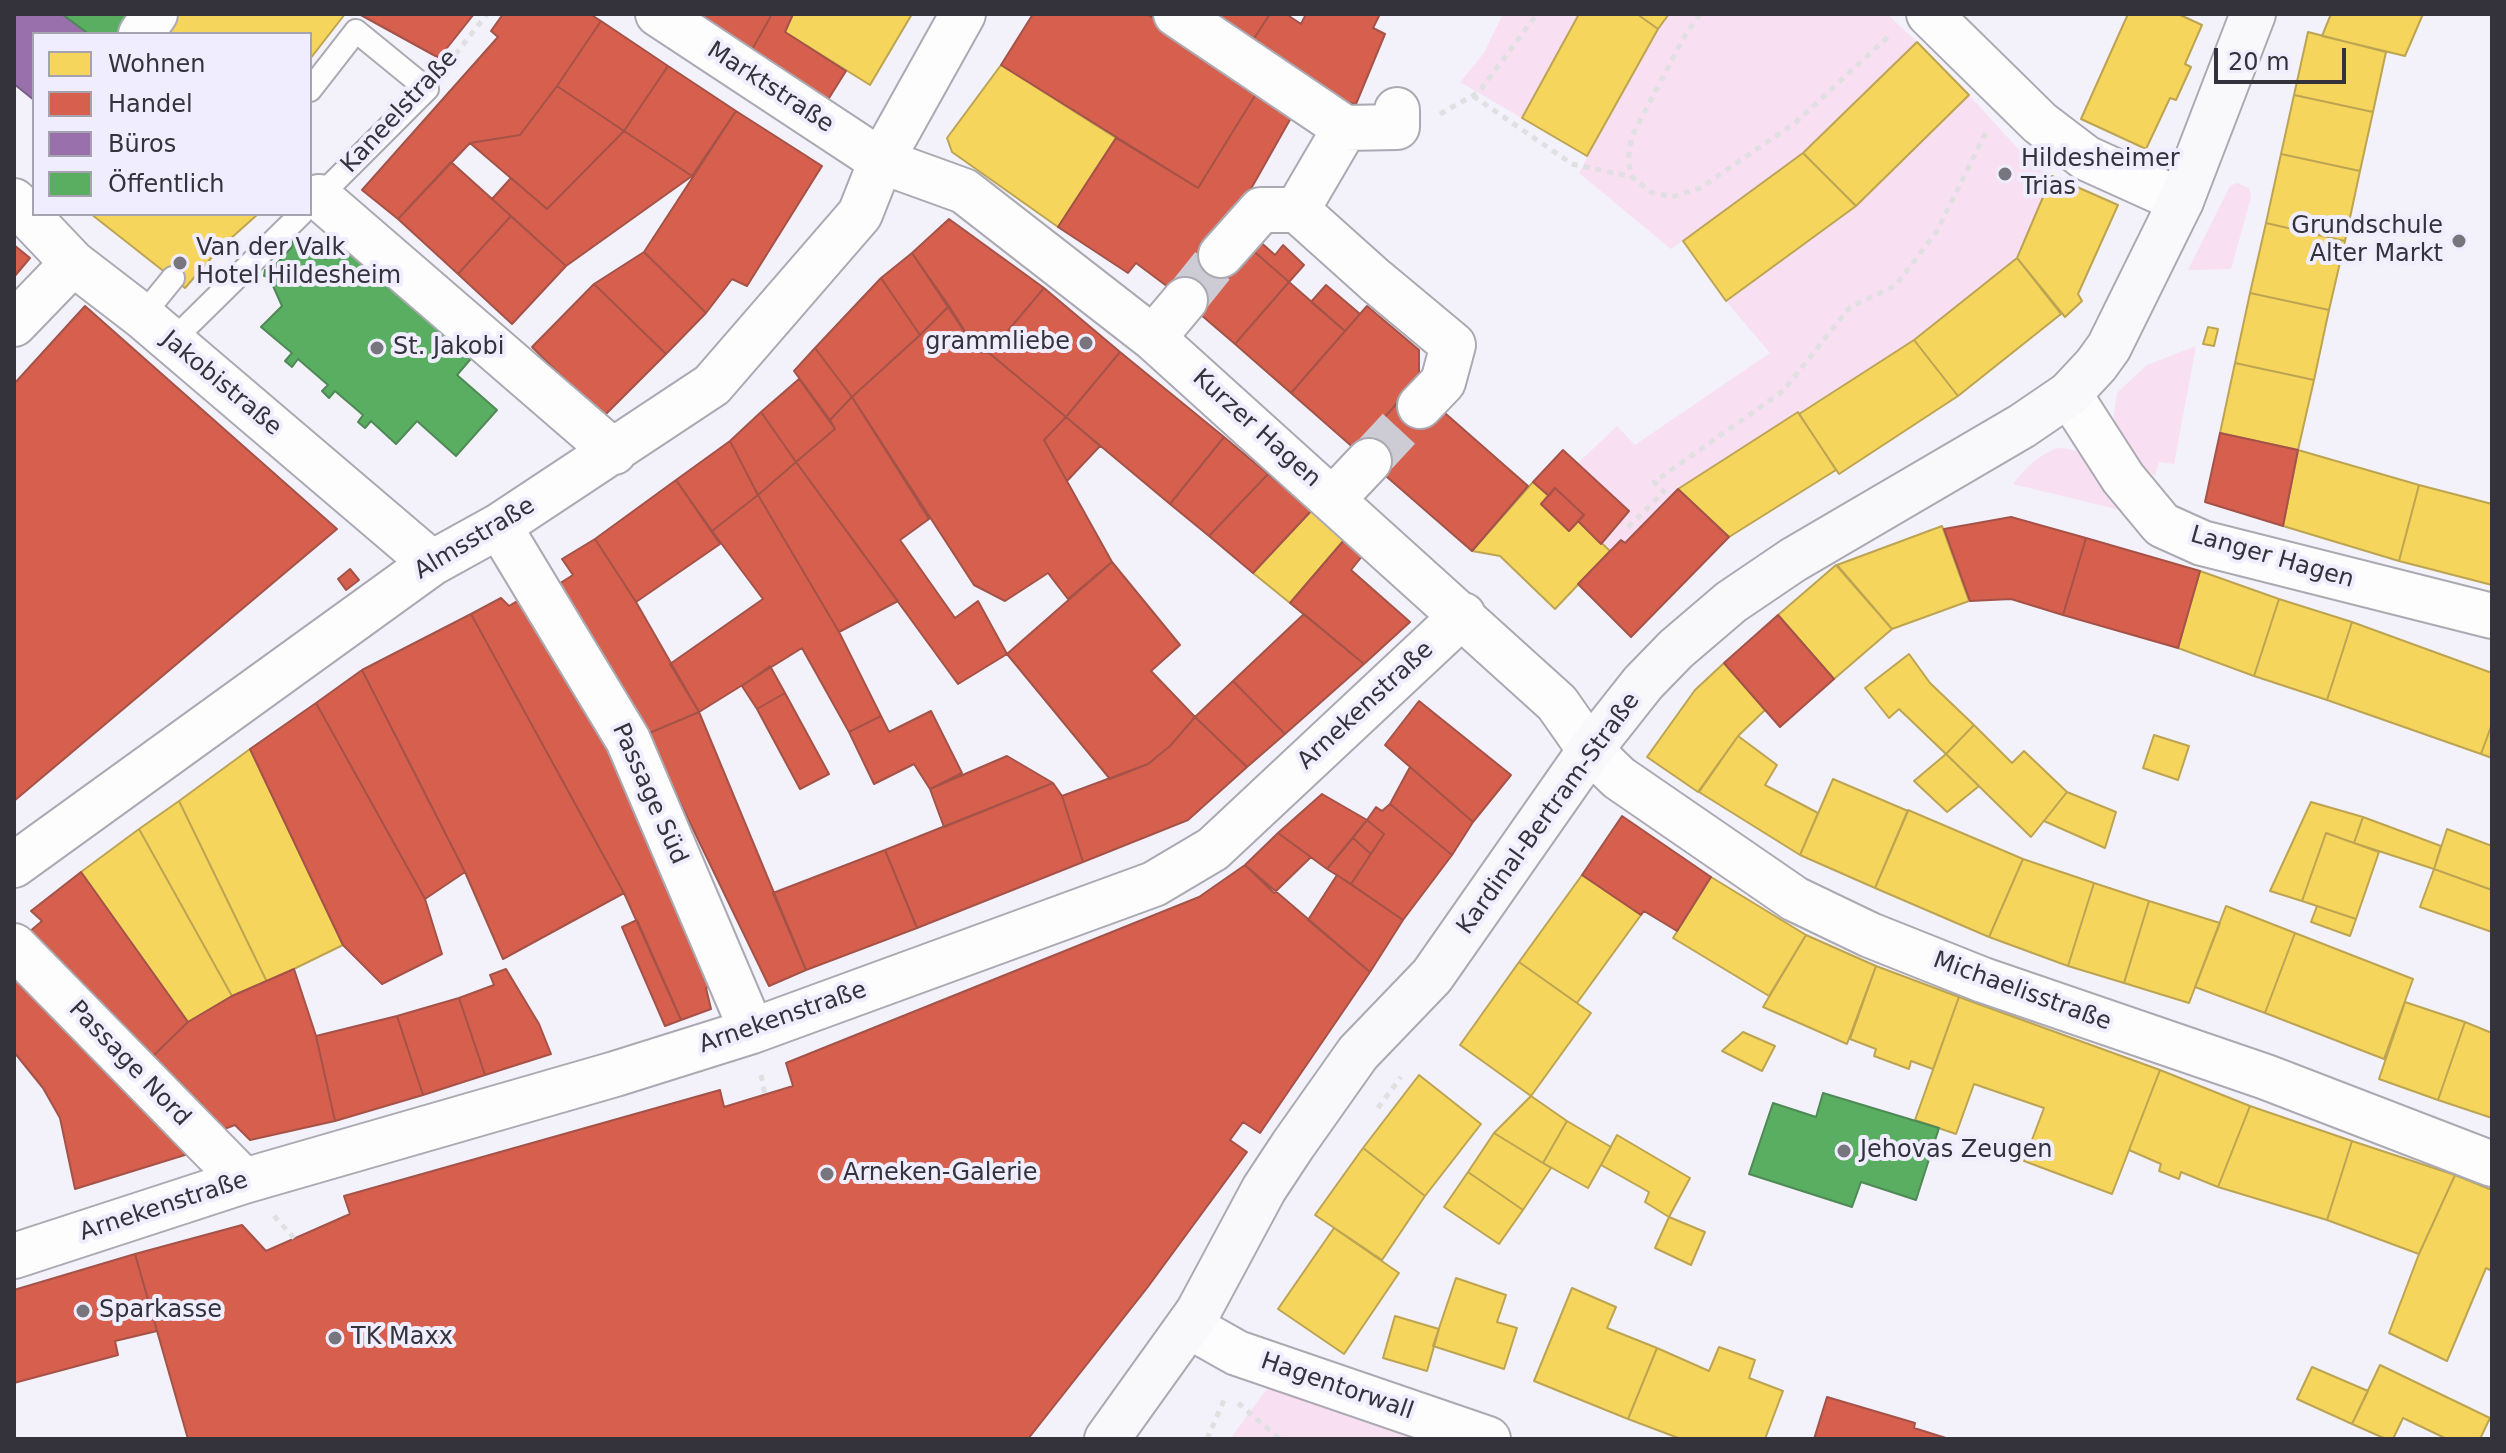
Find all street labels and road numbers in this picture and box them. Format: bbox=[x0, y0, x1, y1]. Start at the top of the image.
street label: Marktstraße bbox=[701, 36, 839, 140]
street label: Kaneelstraße bbox=[336, 44, 464, 180]
street label: Jakobistraße bbox=[155, 325, 287, 443]
street label: Kurzer Hagen bbox=[1186, 364, 1326, 494]
street label: Almsstraße bbox=[410, 492, 540, 586]
street label: Langer Hagen bbox=[2187, 521, 2357, 595]
street label: Arnekenstraße bbox=[1292, 636, 1440, 776]
street label: Kardinal-Bertram-Straße bbox=[1452, 687, 1646, 941]
street label: Passage Süd bbox=[605, 719, 693, 869]
street label: Michaelisstraße bbox=[1929, 946, 2115, 1038]
street label: Arnekenstraße bbox=[695, 976, 871, 1060]
street label: Passage Nord bbox=[62, 995, 196, 1133]
street label: Arnekenstraße bbox=[76, 1166, 252, 1248]
street label: Hagentorwall bbox=[1257, 1347, 1417, 1427]

